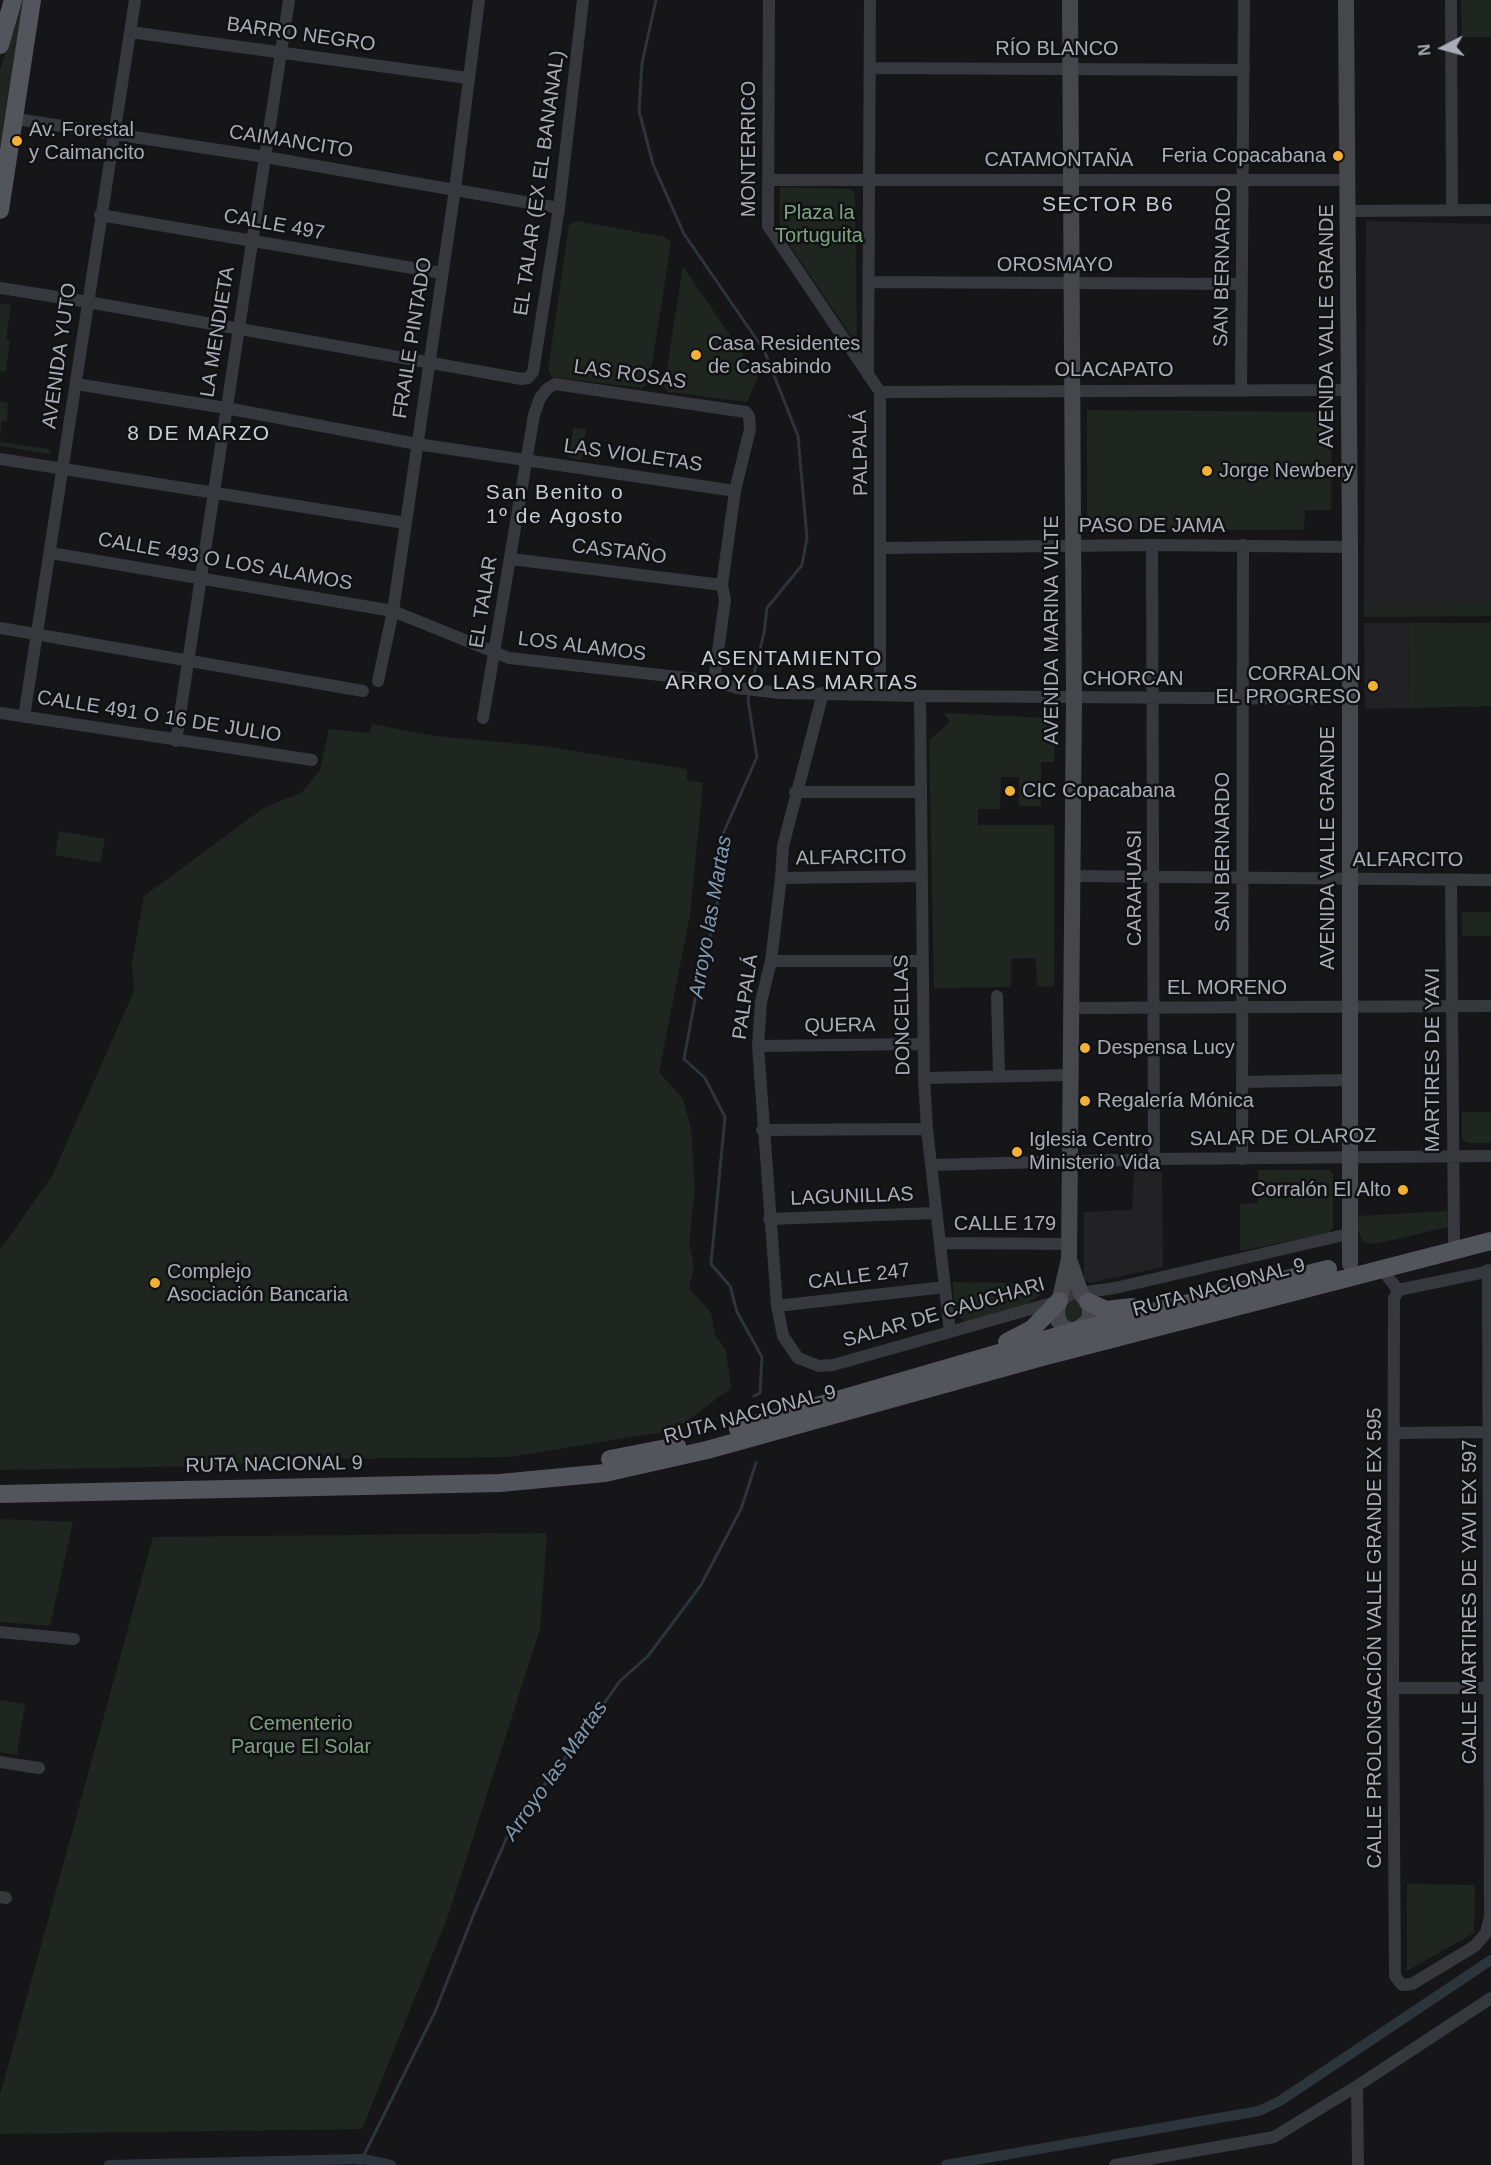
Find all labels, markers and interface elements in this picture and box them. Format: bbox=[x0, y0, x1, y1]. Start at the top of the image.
street label: BARRO NEGRO bbox=[225, 13, 377, 57]
north arrow bbox=[1413, 18, 1473, 78]
street label: RÍO BLANCO bbox=[995, 37, 1119, 61]
text: N bbox=[1416, 43, 1434, 57]
street label: EL TALAR (EX EL BANANAL) bbox=[510, 49, 570, 317]
street label: MONTERRICO bbox=[737, 81, 761, 217]
place label: Av. Forestal y Caimancito bbox=[29, 118, 145, 165]
street label: CAIMANCITO bbox=[227, 120, 355, 164]
marker: Av. Forestal y Caimancito bbox=[10, 134, 24, 148]
place label: Feria Copacabana bbox=[1161, 144, 1326, 168]
street label: CATAMONTAÑA bbox=[985, 148, 1133, 172]
marker: Feria Copacabana bbox=[1331, 149, 1345, 163]
street label: SAN BERNARDO bbox=[1210, 187, 1236, 347]
district label: SECTOR B6 bbox=[1042, 192, 1174, 218]
park label: Plaza la Tortuguita bbox=[775, 201, 863, 248]
street label: CALLE 497 bbox=[222, 204, 326, 246]
street label: AVENIDA VALLE GRANDE bbox=[1315, 204, 1339, 448]
street label: OROSMAYO bbox=[997, 253, 1113, 277]
street label: FRAILE PINTADO bbox=[388, 256, 438, 420]
street label: LA MENDIETA bbox=[196, 265, 240, 399]
street label: AVENIDA YUTO bbox=[38, 282, 82, 430]
place label: Casa Residentes de Casabindo bbox=[708, 332, 860, 379]
marker: Casa Residentes de Casabindo bbox=[689, 348, 703, 362]
street label: LAS ROSAS bbox=[572, 355, 688, 395]
street label: OLACAPATO bbox=[1055, 358, 1173, 382]
street label: PALPALÁ bbox=[848, 410, 874, 496]
district label: 8 DE MARZO bbox=[127, 421, 271, 447]
street label: LAS VIOLETAS bbox=[562, 434, 704, 478]
place label: Jorge Newbery bbox=[1219, 459, 1354, 483]
marker: Jorge Newbery bbox=[1200, 464, 1214, 478]
district label: San Benito o 1º de Agosto bbox=[486, 480, 624, 530]
street label: PASO DE JAMA bbox=[1079, 514, 1225, 538]
street label: AVENIDA MARINA VILTE bbox=[1040, 515, 1064, 745]
street label: CALLE 493 O LOS ALAMOS bbox=[96, 528, 354, 596]
street label: CASTAÑO bbox=[570, 534, 668, 570]
street label: EL TALAR bbox=[465, 554, 503, 650]
street label: LOS ALAMOS bbox=[517, 627, 647, 667]
district label: ASENTAMIENTO ARROYO LAS MARTAS bbox=[665, 646, 919, 696]
place label: CORRALON EL PROGRESO bbox=[1215, 662, 1361, 709]
street label: CHORCAN bbox=[1082, 667, 1184, 691]
marker: CORRALON EL PROGRESO bbox=[1366, 679, 1380, 693]
street label: CALLE 491 O 16 DE JULIO bbox=[35, 686, 283, 748]
street label: AVENIDA VALLE GRANDE bbox=[1316, 726, 1340, 970]
street label: SAN BERNARDO bbox=[1211, 772, 1235, 932]
place label: CIC Copacabana bbox=[1022, 779, 1175, 803]
marker: CIC Copacabana bbox=[1003, 784, 1017, 798]
street label: CARAHUASI bbox=[1123, 830, 1147, 946]
water label: Arroyo las Martas bbox=[684, 834, 738, 1000]
street label: ALFARCITO bbox=[795, 845, 907, 871]
street label: ALFARCITO bbox=[1353, 848, 1463, 872]
street label: PALPALÁ bbox=[728, 953, 764, 1041]
street label: DONCELLAS bbox=[890, 954, 916, 1076]
street label: MARTIRES DE YAVI bbox=[1421, 968, 1445, 1152]
street label: EL MORENO bbox=[1167, 976, 1287, 1000]
street label: QUERA bbox=[804, 1013, 876, 1039]
place label: Despensa Lucy bbox=[1097, 1036, 1235, 1060]
marker: Despensa Lucy bbox=[1078, 1041, 1092, 1055]
place label: Regalería Mónica bbox=[1097, 1089, 1254, 1113]
marker: Regalería Mónica bbox=[1078, 1094, 1092, 1108]
street label: SALAR DE OLAROZ bbox=[1189, 1124, 1377, 1152]
place label: Iglesia Centro Ministerio Vida bbox=[1029, 1128, 1160, 1175]
marker: Iglesia Centro Ministerio Vida bbox=[1010, 1145, 1024, 1159]
place label: Corralón El Alto bbox=[1251, 1178, 1391, 1202]
street label: LAGUNILLAS bbox=[790, 1183, 914, 1211]
marker: Corralón El Alto bbox=[1396, 1183, 1410, 1197]
street label: CALLE 179 bbox=[954, 1212, 1056, 1236]
street label: RUTA NACIONAL 9 bbox=[1130, 1253, 1308, 1323]
street label: CALLE 247 bbox=[807, 1259, 911, 1295]
place label: Complejo Asociación Bancaria bbox=[167, 1260, 348, 1307]
street label: SALAR DE CAUCHARI bbox=[840, 1273, 1048, 1353]
marker: Complejo Asociación Bancaria bbox=[148, 1276, 162, 1290]
street label: RUTA NACIONAL 9 bbox=[661, 1380, 839, 1450]
street label: CALLE PROLONGACIÓN VALLE GRANDE EX 595 bbox=[1363, 1408, 1387, 1868]
street label: CALLE MARTIRES DE YAVI EX 597 bbox=[1458, 1440, 1482, 1764]
street label: RUTA NACIONAL 9 bbox=[185, 1451, 363, 1479]
water label: Arroyo las Martas bbox=[498, 1696, 614, 1846]
park label: Cementerio Parque El Solar bbox=[231, 1712, 371, 1759]

